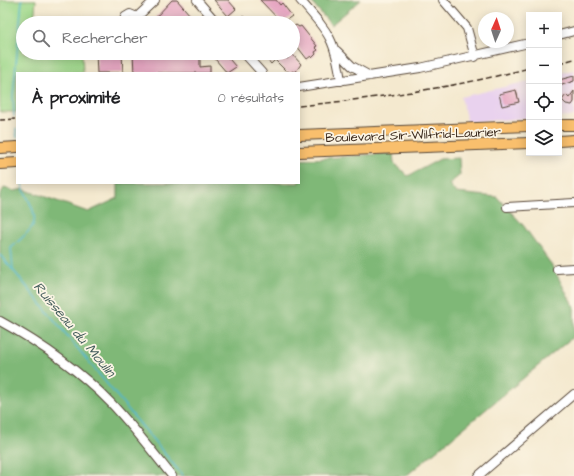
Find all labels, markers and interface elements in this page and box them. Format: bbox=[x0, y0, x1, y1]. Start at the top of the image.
north arrow bbox=[478, 12, 514, 48]
map controls bbox=[526, 12, 562, 156]
button: + bbox=[526, 12, 562, 48]
search box bbox=[16, 16, 300, 60]
icon: search bbox=[30, 27, 52, 49]
text: Rechercher bbox=[62, 28, 147, 49]
button: − bbox=[526, 48, 562, 84]
button: locate bbox=[526, 84, 562, 120]
text: À proximité bbox=[32, 86, 121, 110]
text: 0 résultats bbox=[218, 89, 284, 107]
button: layers bbox=[526, 120, 562, 156]
street label: Boulevard Sir-Wilfrid-Laurier bbox=[325, 123, 501, 147]
water label: Ruisseau du Moulin bbox=[29, 278, 121, 382]

